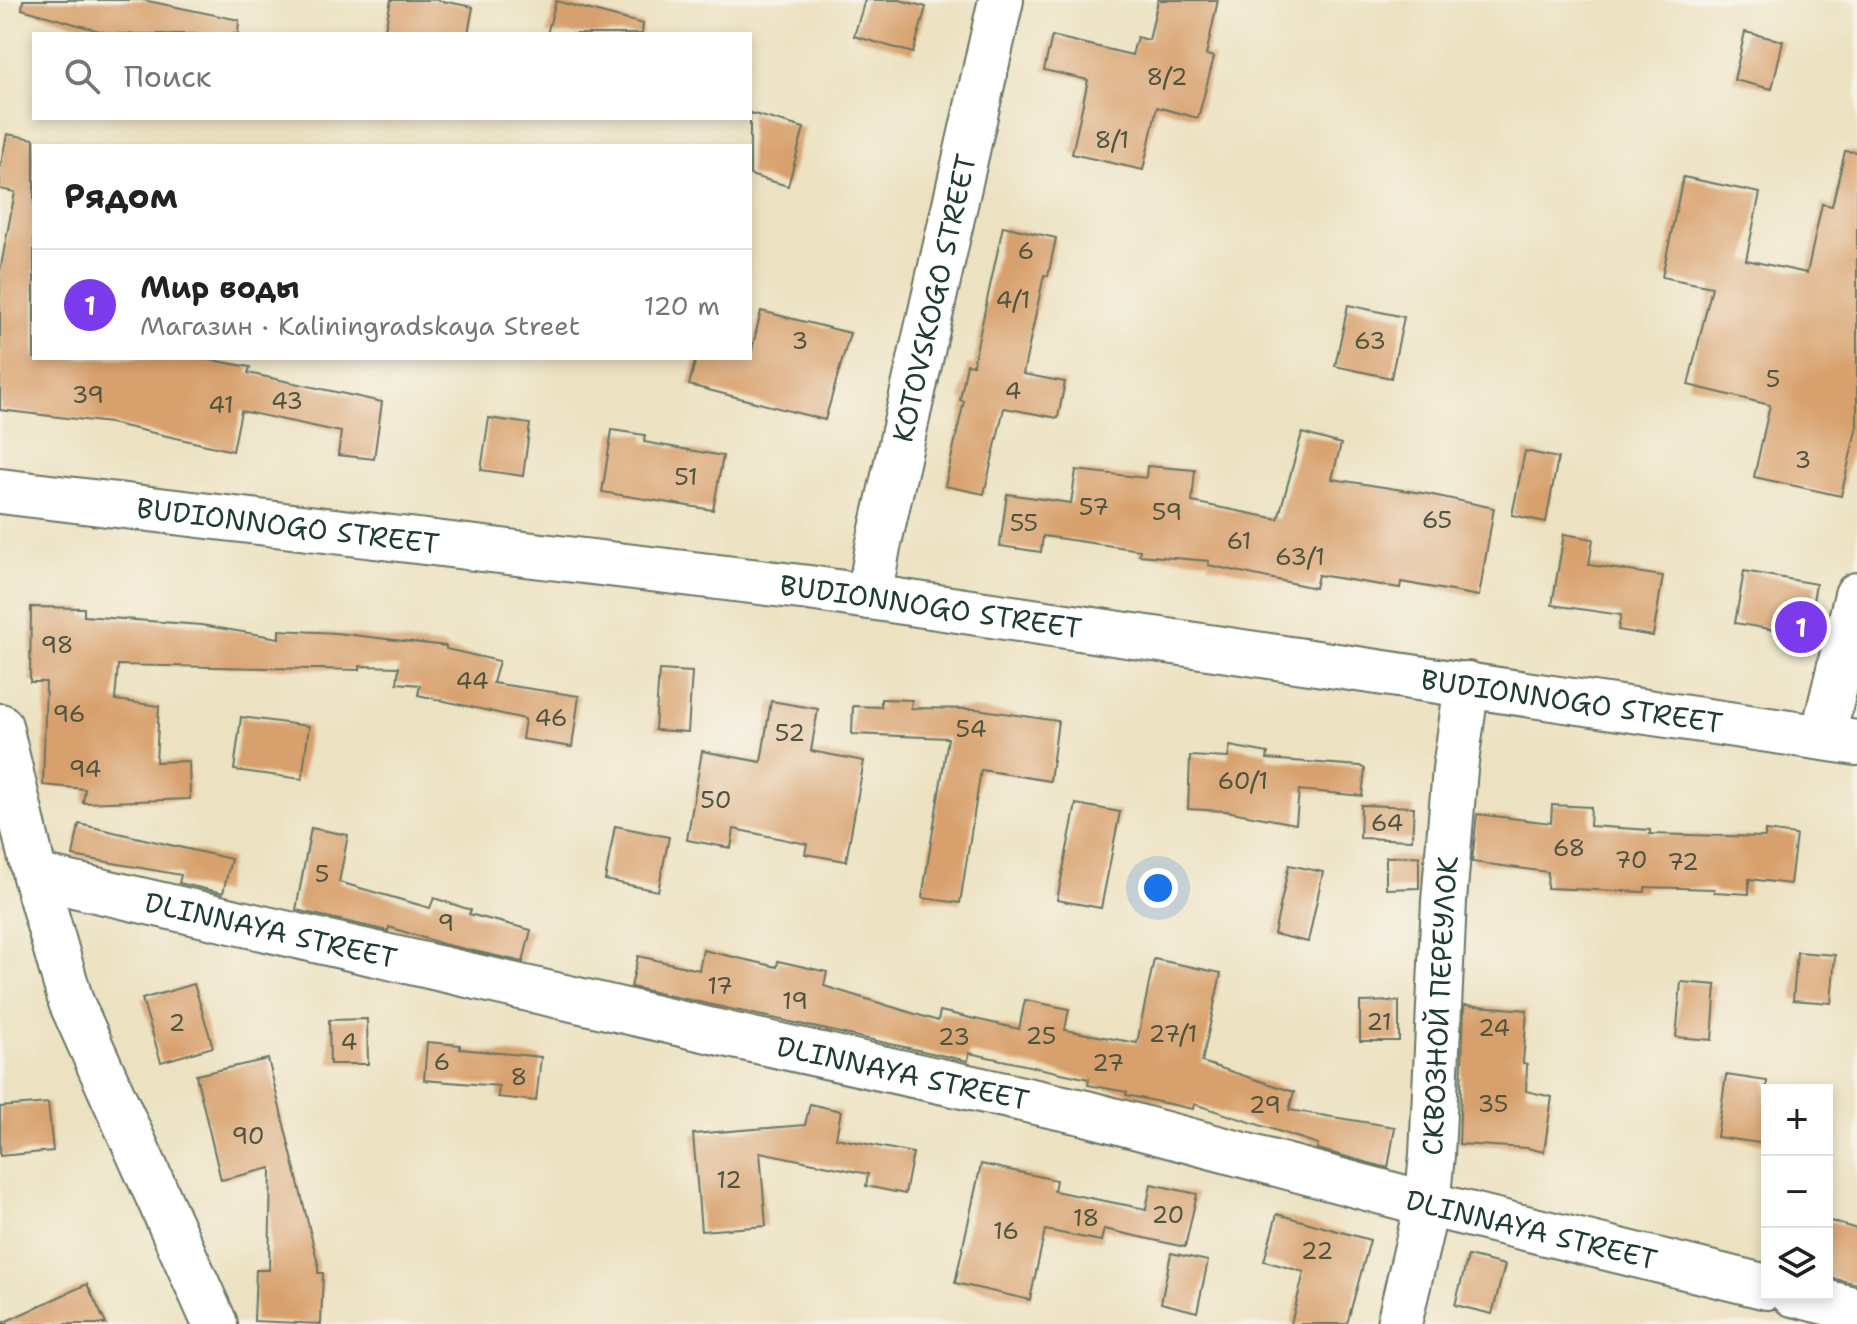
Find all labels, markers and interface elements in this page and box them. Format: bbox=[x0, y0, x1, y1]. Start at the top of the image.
search box bbox=[32, 32, 752, 120]
icon: search bbox=[60, 54, 104, 98]
text: Поиск bbox=[124, 56, 212, 97]
house number: 8/2 bbox=[1146, 61, 1188, 93]
house number: 8/1 bbox=[1095, 124, 1129, 156]
street label: KOTOVSKOGO STREET bbox=[883, 150, 985, 446]
text: Рядом bbox=[64, 173, 178, 219]
house number: 6 bbox=[1018, 235, 1034, 267]
text: Мир воды bbox=[140, 267, 300, 308]
house number: 4/1 bbox=[996, 284, 1030, 316]
text: 1 bbox=[84, 288, 96, 323]
text: 120 m bbox=[644, 288, 720, 323]
text: Магазин · Kaliningradskaya Street bbox=[140, 308, 580, 343]
house number: 3 bbox=[792, 325, 808, 357]
house number: 63 bbox=[1354, 325, 1386, 357]
house number: 5 bbox=[1766, 363, 1780, 395]
house number: 4 bbox=[1005, 375, 1021, 407]
house number: 39 bbox=[72, 379, 104, 411]
house number: 43 bbox=[271, 385, 303, 417]
house number: 41 bbox=[208, 389, 234, 421]
house number: 3 bbox=[1795, 444, 1811, 476]
house number: 51 bbox=[674, 461, 698, 493]
street label: BUDIONNOGO STREET bbox=[134, 489, 441, 563]
house number: 57 bbox=[1079, 491, 1109, 523]
house number: 59 bbox=[1152, 496, 1182, 528]
house number: 65 bbox=[1422, 504, 1452, 536]
house number: 55 bbox=[1010, 507, 1038, 539]
house number: 61 bbox=[1227, 525, 1251, 557]
house number: 63/1 bbox=[1275, 541, 1325, 573]
street label: BUDIONNOGO STREET bbox=[778, 566, 1084, 647]
pin: 1 bbox=[1775, 597, 1827, 657]
house number: 98 bbox=[40, 629, 74, 661]
street label: BUDIONNOGO STREET bbox=[1418, 660, 1725, 742]
house number: 44 bbox=[456, 665, 488, 697]
house number: 96 bbox=[52, 698, 86, 730]
house number: 46 bbox=[534, 702, 568, 734]
house number: 54 bbox=[956, 713, 986, 745]
house number: 52 bbox=[775, 717, 805, 749]
house number: 94 bbox=[69, 753, 101, 785]
house number: 60/1 bbox=[1218, 765, 1268, 797]
house number: 50 bbox=[700, 784, 732, 816]
house number: 64 bbox=[1371, 807, 1403, 839]
house number: 68 bbox=[1553, 832, 1585, 864]
house number: 70 bbox=[1614, 844, 1648, 876]
house number: 72 bbox=[1667, 846, 1699, 878]
street label: СКВОЗНОЙ ПЕРЕУЛОК bbox=[1413, 854, 1467, 1156]
house number: 5 bbox=[315, 858, 329, 890]
your location bbox=[1138, 868, 1178, 908]
street label: DLINNAYA STREET bbox=[141, 883, 401, 977]
house number: 9 bbox=[438, 907, 454, 939]
house number: 17 bbox=[707, 970, 733, 1002]
house number: 19 bbox=[782, 985, 808, 1017]
house number: 21 bbox=[1366, 1006, 1392, 1038]
house number: 2 bbox=[169, 1007, 185, 1039]
house number: 24 bbox=[1478, 1012, 1510, 1044]
house number: 27/1 bbox=[1148, 1018, 1198, 1050]
house number: 25 bbox=[1025, 1020, 1057, 1052]
house number: 23 bbox=[938, 1021, 970, 1053]
house number: 4 bbox=[341, 1026, 357, 1058]
street label: DLINNAYA STREET bbox=[773, 1027, 1033, 1119]
house number: 6 bbox=[434, 1046, 450, 1078]
house number: 27 bbox=[1092, 1047, 1124, 1079]
house number: 8 bbox=[511, 1061, 527, 1093]
map controls bbox=[1761, 1084, 1833, 1300]
button: + bbox=[1761, 1084, 1833, 1156]
house number: 35 bbox=[1478, 1088, 1508, 1120]
house number: 29 bbox=[1249, 1089, 1281, 1121]
house number: 90 bbox=[231, 1120, 265, 1152]
button: − bbox=[1761, 1156, 1833, 1228]
house number: 12 bbox=[716, 1164, 742, 1196]
street label: DLINNAYA STREET bbox=[1402, 1180, 1661, 1279]
house number: 20 bbox=[1152, 1199, 1184, 1231]
house number: 18 bbox=[1073, 1202, 1099, 1234]
house number: 16 bbox=[993, 1215, 1019, 1247]
button: layers bbox=[1761, 1228, 1833, 1300]
house number: 22 bbox=[1301, 1235, 1333, 1267]

